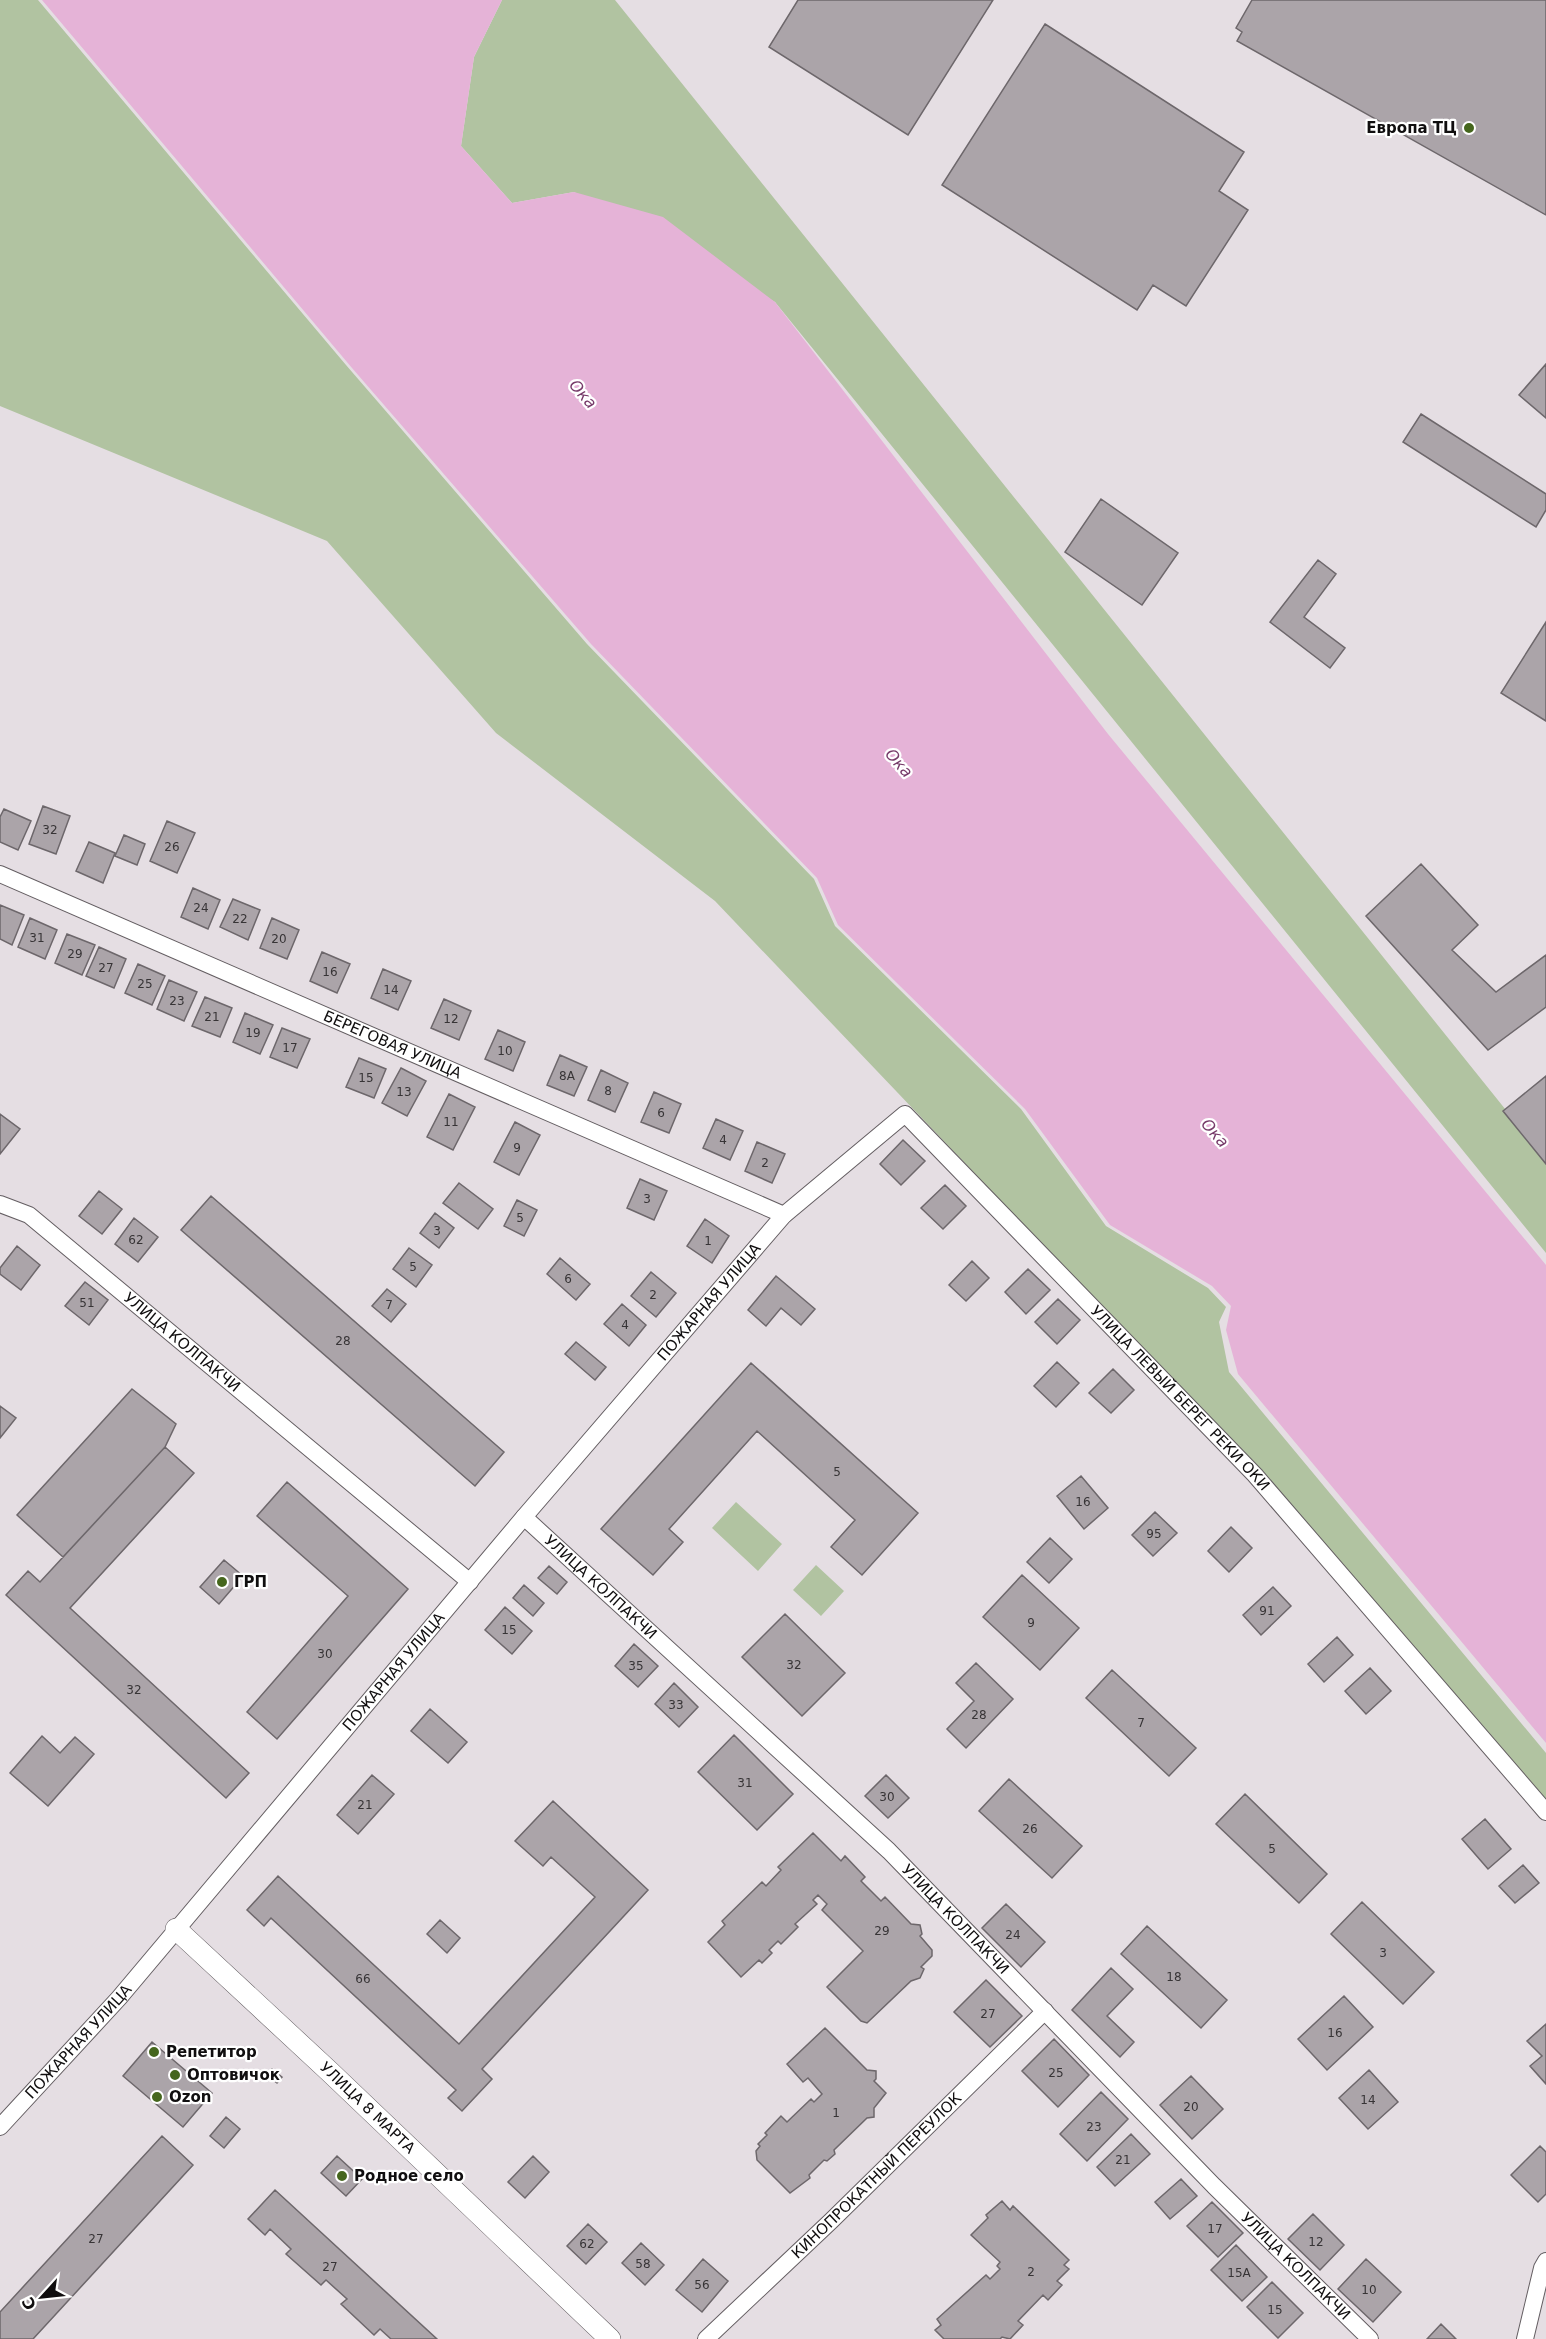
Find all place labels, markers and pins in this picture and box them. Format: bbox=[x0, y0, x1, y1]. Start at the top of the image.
place label: Европа ТЦ bbox=[1366, 119, 1457, 137]
marker: Европа ТЦ bbox=[1462, 121, 1476, 135]
place label: ГРП bbox=[234, 1573, 267, 1591]
marker: ГРП bbox=[215, 1575, 229, 1589]
place label: Репетитор bbox=[166, 2043, 257, 2061]
marker: Репетитор bbox=[147, 2045, 161, 2059]
place label: Оптовичок bbox=[187, 2066, 280, 2084]
marker: Оптовичок bbox=[168, 2068, 182, 2082]
place label: Ozon bbox=[169, 2088, 211, 2106]
marker: Ozon bbox=[150, 2090, 164, 2104]
place label: Родное село bbox=[354, 2167, 464, 2185]
marker: Родное село bbox=[335, 2169, 349, 2183]

